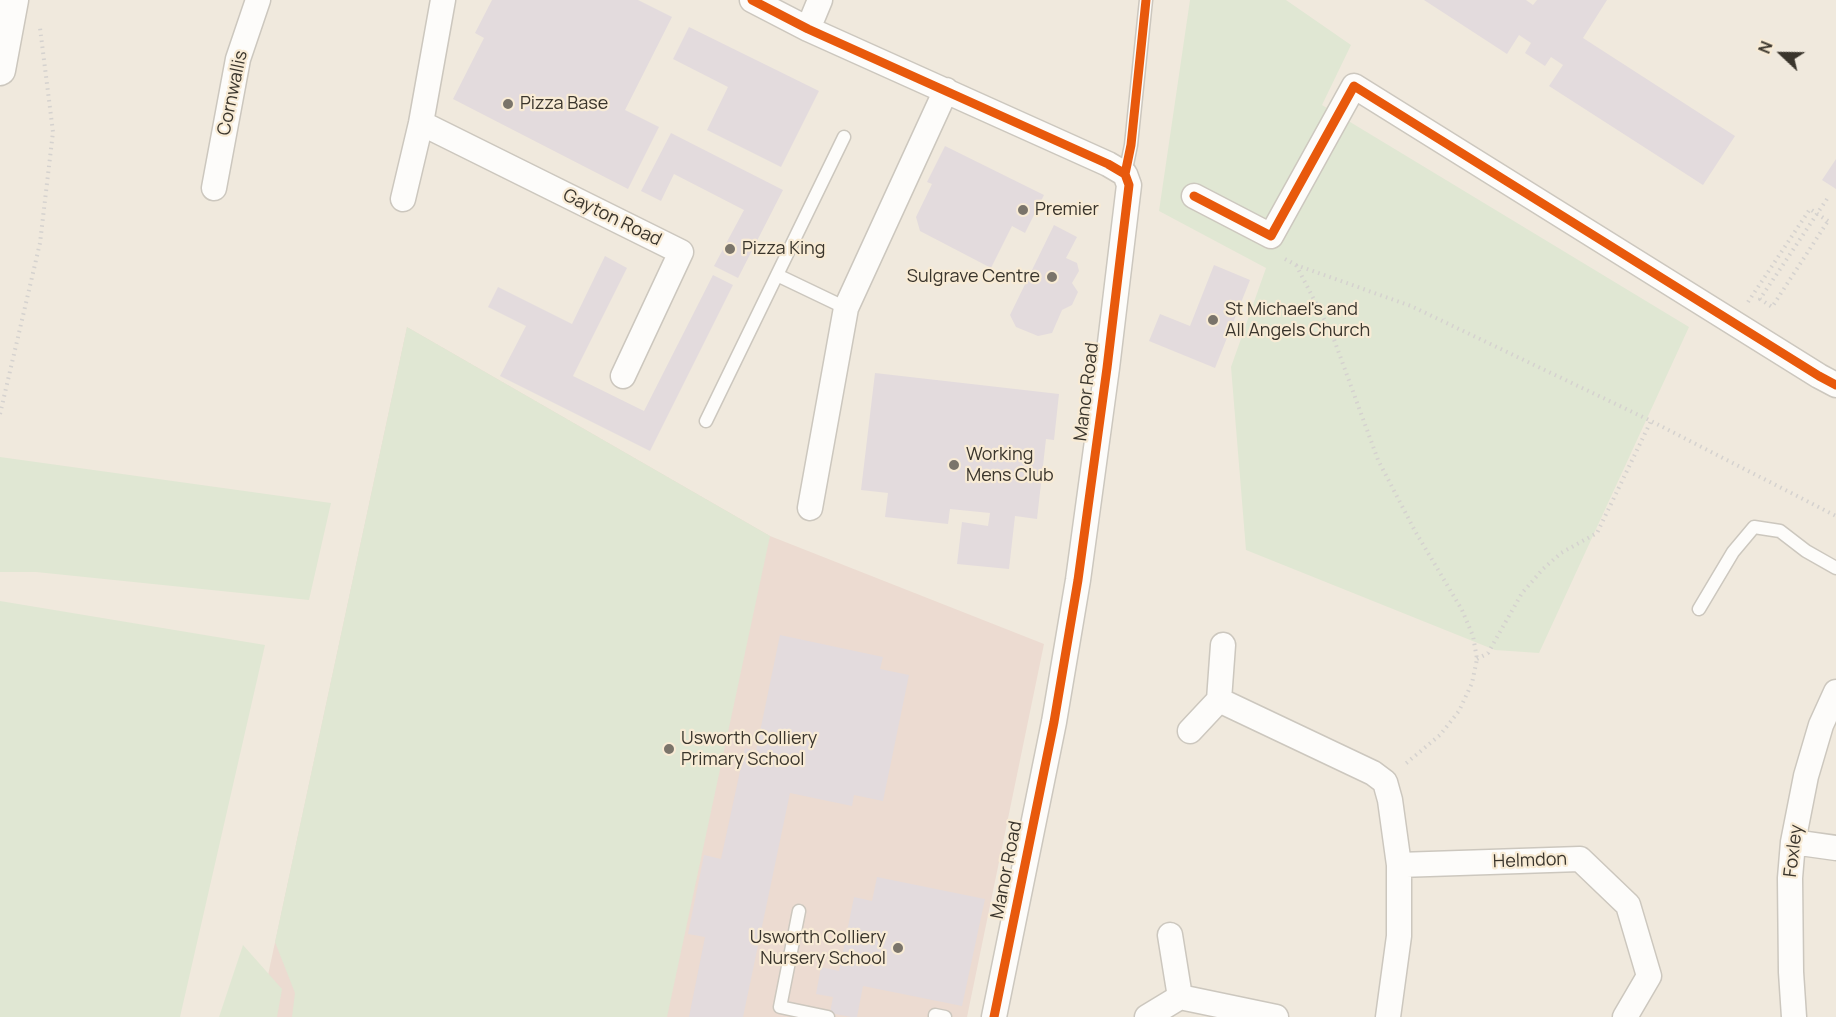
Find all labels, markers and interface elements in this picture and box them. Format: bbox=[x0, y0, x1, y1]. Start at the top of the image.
north arrow bbox=[1752, 24, 1812, 84]
text: N bbox=[1753, 38, 1778, 57]
street label: Cornwallis bbox=[213, 49, 253, 137]
place label: Pizza Base bbox=[520, 93, 608, 115]
marker: Pizza Base bbox=[501, 97, 515, 111]
street label: Gayton Road bbox=[559, 185, 665, 251]
place label: Premier bbox=[1035, 199, 1099, 221]
marker: Premier bbox=[1016, 203, 1030, 217]
place label: Pizza King bbox=[742, 238, 825, 260]
marker: Pizza King bbox=[723, 242, 737, 256]
place label: Sulgrave Centre bbox=[907, 266, 1040, 288]
marker: Sulgrave Centre bbox=[1045, 270, 1059, 284]
place label: St Michael's and All Angels Church bbox=[1225, 299, 1370, 342]
marker: St Michael's and All Angels Church bbox=[1206, 313, 1220, 327]
street label: Manor Road bbox=[1070, 341, 1104, 443]
place label: Working Mens Club bbox=[966, 444, 1054, 486]
marker: Working Mens Club bbox=[947, 458, 961, 472]
place label: Usworth Colliery Primary School bbox=[681, 728, 817, 771]
marker: Usworth Colliery Primary School bbox=[662, 742, 676, 756]
street label: Manor Road bbox=[987, 819, 1027, 921]
street label: Foxley bbox=[1780, 823, 1808, 879]
street label: Helmdon bbox=[1493, 849, 1567, 873]
place label: Usworth Colliery Nursery School bbox=[750, 927, 886, 970]
marker: Usworth Colliery Nursery School bbox=[891, 941, 905, 955]

